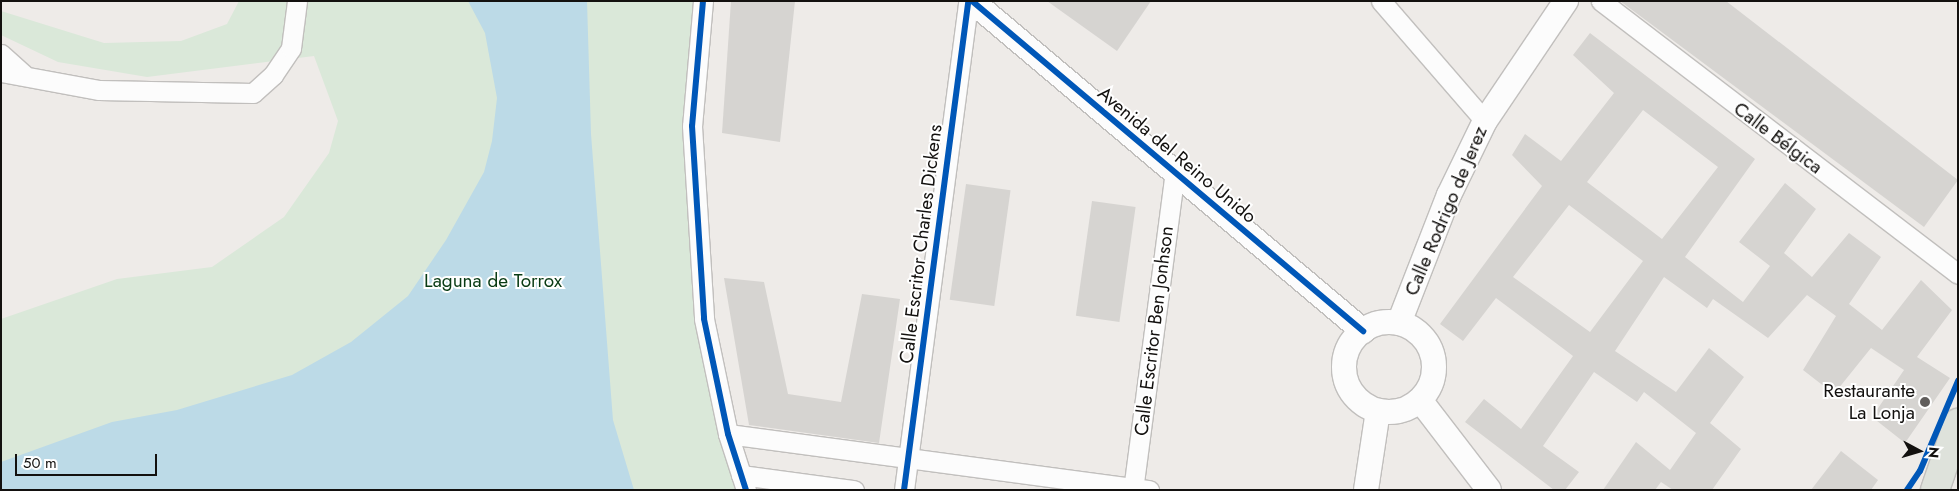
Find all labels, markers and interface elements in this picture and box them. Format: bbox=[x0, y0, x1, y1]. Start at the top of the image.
street label: Avenida del Reino Unido bbox=[1093, 82, 1261, 228]
street label: Calle Bélgica bbox=[1729, 97, 1827, 179]
street label: Calle Escritor Charles Dickens bbox=[895, 123, 947, 365]
street label: Calle Rodrigo de Jerez bbox=[1400, 123, 1492, 299]
street label: Calle Escritor Ben Jonhson bbox=[1130, 225, 1178, 437]
park label: Laguna de Torrox bbox=[424, 270, 562, 292]
place label: Restaurante La Lonja bbox=[1823, 380, 1915, 424]
marker: Restaurante La Lonja bbox=[1919, 396, 1931, 408]
north arrow bbox=[1894, 426, 1944, 476]
scale bar bbox=[18, 444, 160, 476]
text: N bbox=[1923, 446, 1944, 459]
text: 50 m bbox=[23, 452, 57, 474]

